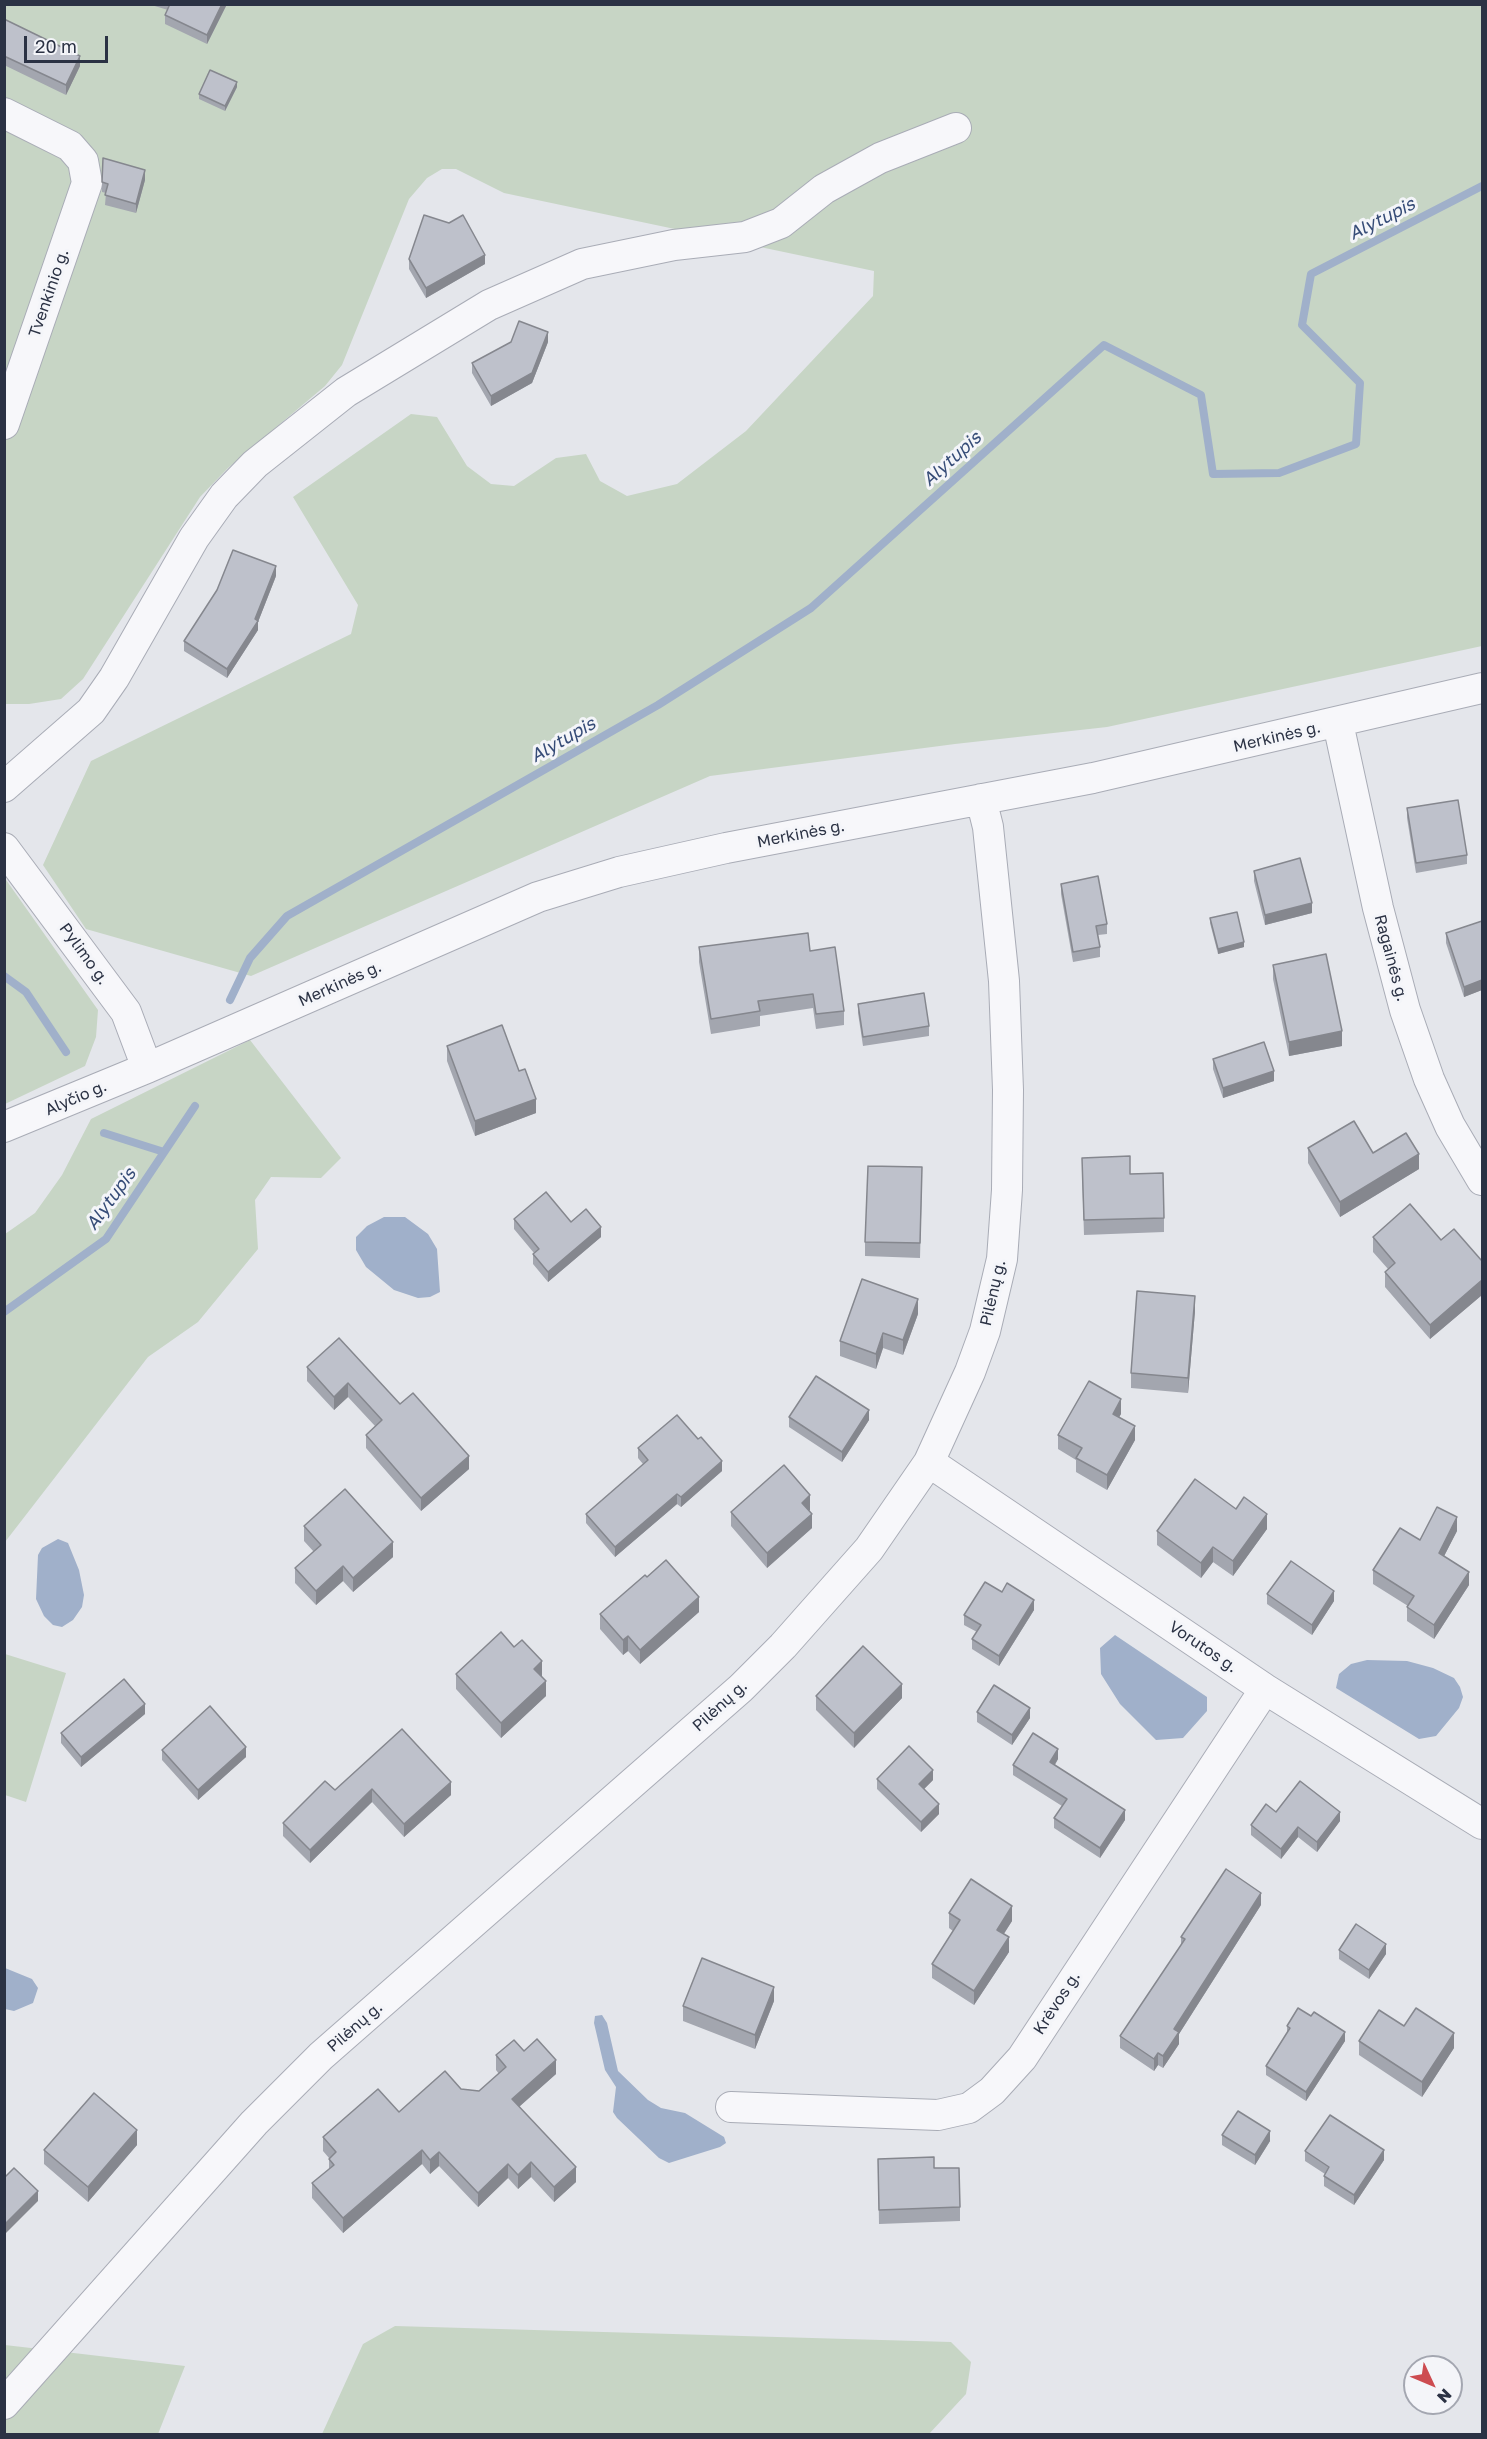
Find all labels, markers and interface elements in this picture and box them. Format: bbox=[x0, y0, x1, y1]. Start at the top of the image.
scale bar bbox=[27, 24, 111, 62]
text: 20 m bbox=[35, 35, 77, 57]
water label: Alytupis bbox=[1345, 193, 1419, 245]
street label: Tvenkinio g. bbox=[25, 246, 73, 340]
water label: Alytupis bbox=[918, 427, 986, 491]
water label: Alytupis bbox=[527, 713, 599, 767]
street label: Merkinės g. bbox=[1232, 718, 1322, 756]
street label: Merkinės g. bbox=[756, 816, 846, 852]
street label: Ragainės g. bbox=[1370, 912, 1412, 1004]
street label: Pylimo g. bbox=[55, 919, 113, 989]
street label: Merkinės g. bbox=[296, 957, 384, 1011]
street label: Alyčio g. bbox=[42, 1076, 110, 1120]
water label: Alytupis bbox=[81, 1164, 141, 1234]
street label: Pilėnų g. bbox=[976, 1258, 1010, 1328]
street label: Vorutos g. bbox=[1165, 1617, 1241, 1677]
street label: Pilėnų g. bbox=[689, 1676, 751, 1736]
street label: Krėvos g. bbox=[1029, 1968, 1085, 2038]
street label: Pilėnų g. bbox=[323, 1998, 387, 2056]
north arrow bbox=[1403, 2355, 1463, 2415]
text: N bbox=[1433, 2385, 1456, 2407]

